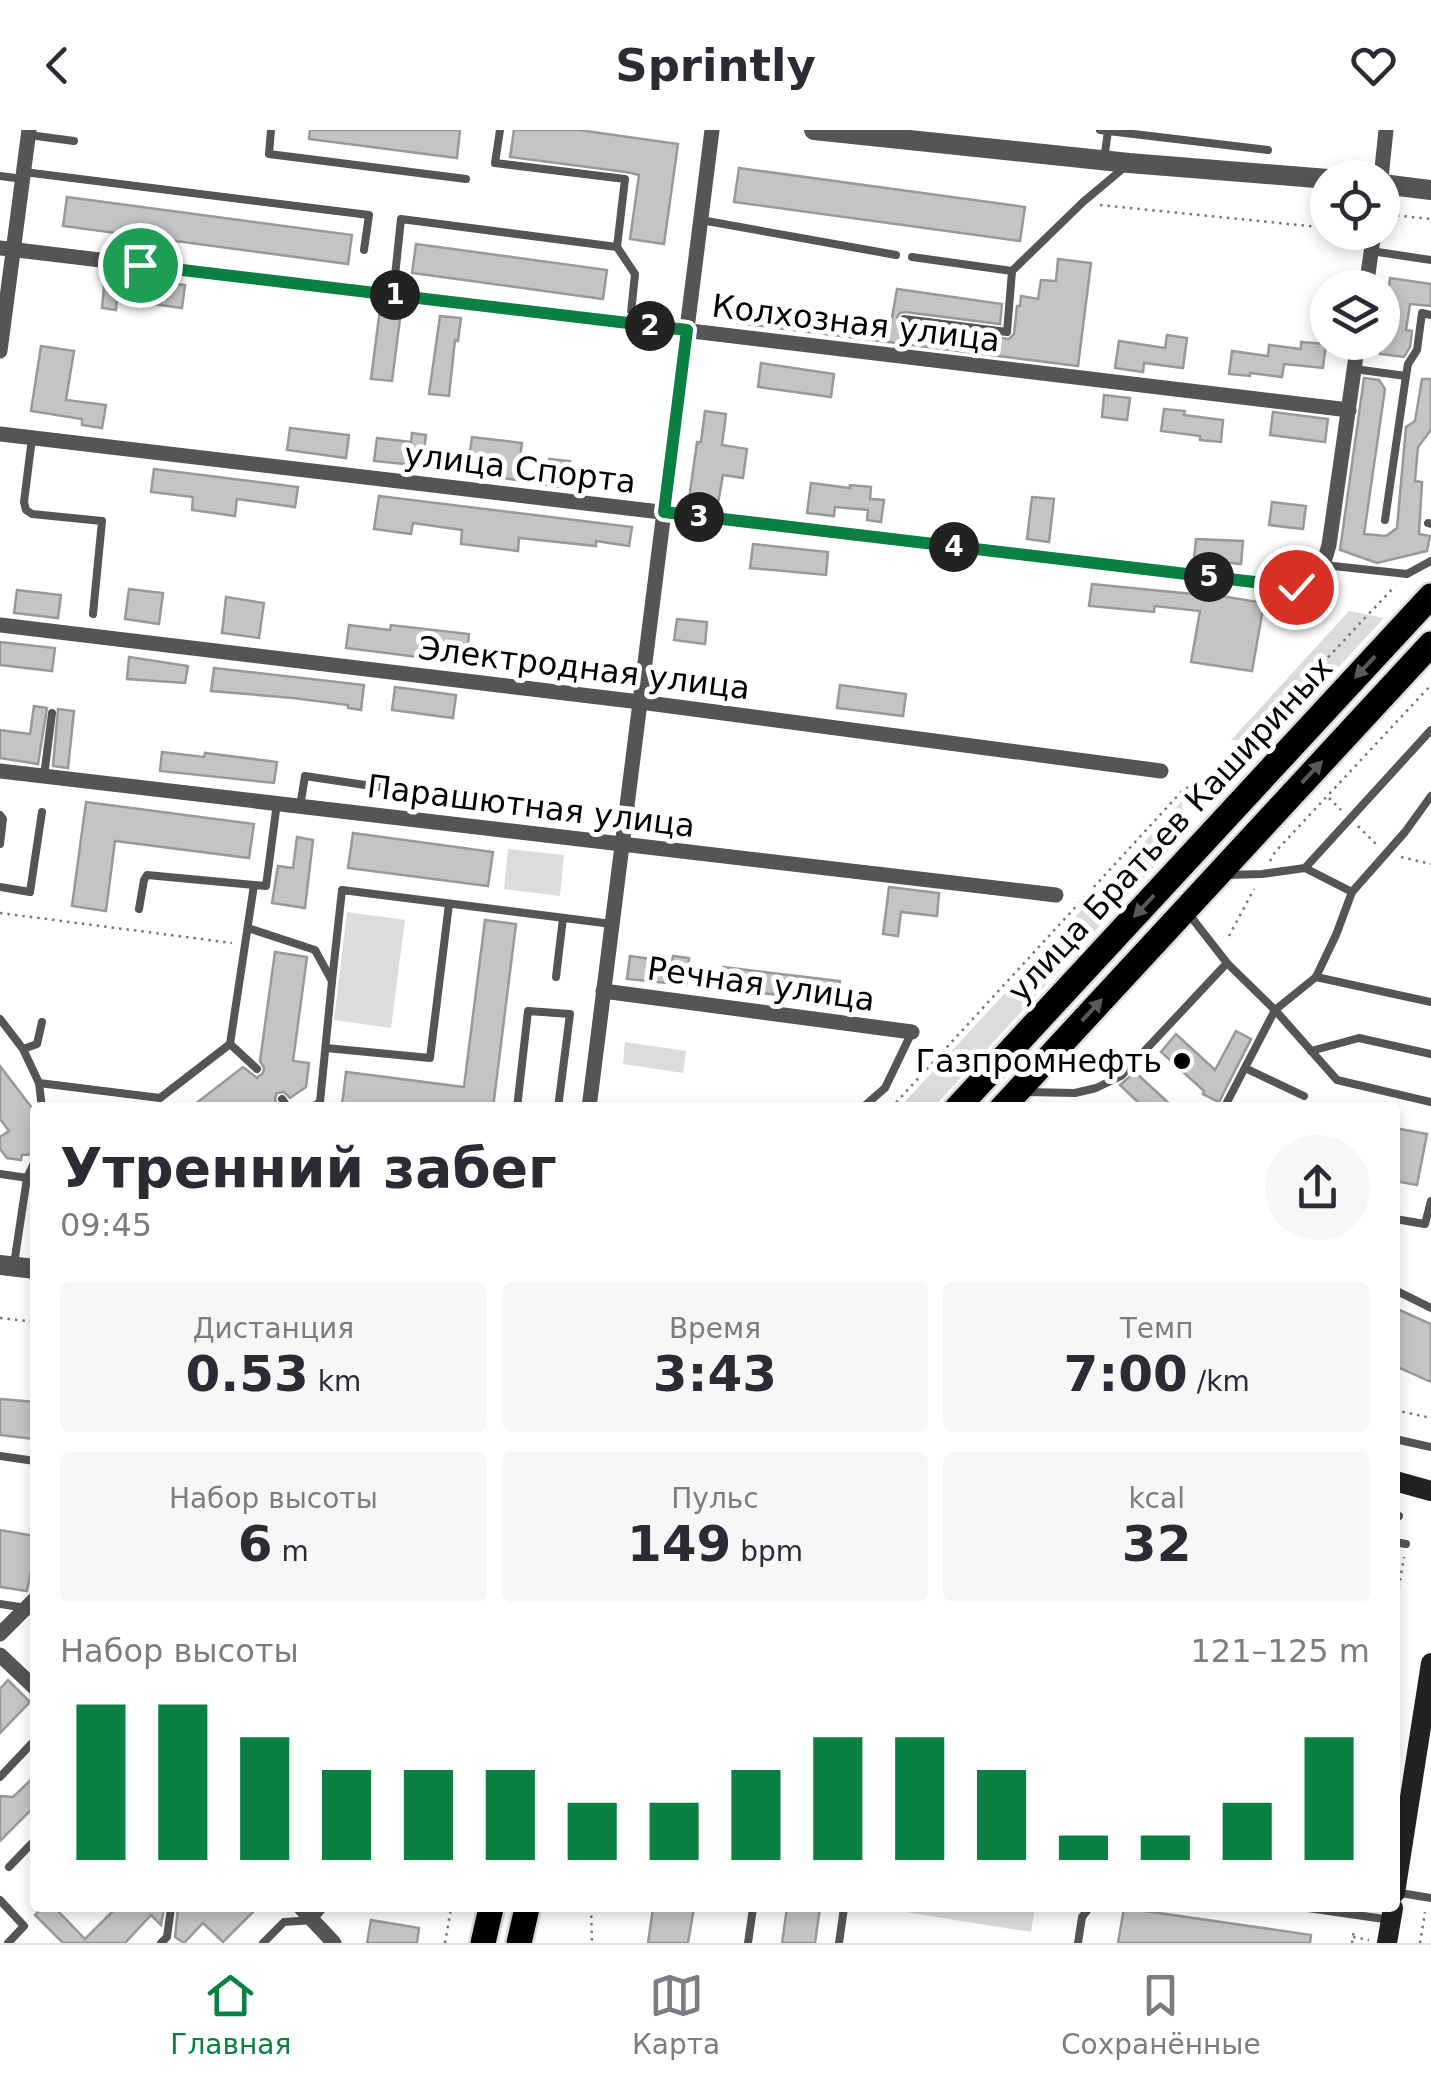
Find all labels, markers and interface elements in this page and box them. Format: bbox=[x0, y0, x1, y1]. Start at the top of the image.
icon: back bbox=[30, 38, 85, 93]
icon: heart bbox=[1346, 38, 1401, 93]
text: Sprintly bbox=[615, 39, 816, 92]
map controls bbox=[1310, 160, 1400, 360]
button: locate bbox=[1310, 160, 1400, 250]
pin bbox=[98, 223, 183, 308]
icon: arrive bbox=[113, 238, 168, 293]
pin: 1 bbox=[370, 270, 420, 320]
button: layers bbox=[1310, 270, 1400, 360]
text: 1 bbox=[385, 278, 405, 311]
street label: Колхозная улица bbox=[710, 286, 1002, 360]
pin: 2 bbox=[625, 301, 675, 351]
text: 2 bbox=[640, 309, 660, 342]
street label: улица Спорта bbox=[402, 435, 638, 501]
pin: 3 bbox=[674, 492, 724, 542]
text: 3 bbox=[689, 500, 709, 533]
pin: 4 bbox=[929, 522, 979, 572]
text: 4 bbox=[944, 530, 964, 563]
pin bbox=[1254, 545, 1339, 630]
pin: 5 bbox=[1184, 552, 1234, 602]
text: 5 bbox=[1199, 560, 1219, 593]
icon: check bbox=[1269, 560, 1324, 615]
street label: Электродная улица bbox=[416, 629, 752, 707]
street label: улица Братьев Кашириных bbox=[1000, 648, 1340, 1010]
one-way arrow bbox=[1354, 655, 1377, 679]
one-way arrow bbox=[1301, 760, 1324, 784]
street label: Парашютная улица bbox=[365, 767, 697, 845]
one-way arrow bbox=[1133, 894, 1156, 918]
street label: Речная улица bbox=[645, 949, 877, 1019]
one-way arrow bbox=[1080, 998, 1103, 1022]
place label: Газпромнефть bbox=[915, 1042, 1162, 1080]
marker: Газпромнефть bbox=[1171, 1050, 1193, 1072]
button: share bbox=[1265, 1135, 1370, 1240]
text: Утренний забег bbox=[60, 1136, 557, 1200]
text: 09:45 bbox=[60, 1206, 152, 1244]
text: Дистанция bbox=[193, 1312, 354, 1345]
text: Время bbox=[669, 1312, 761, 1345]
text: Темп bbox=[1120, 1312, 1194, 1345]
text: 0.53 bbox=[185, 1345, 309, 1403]
text: 3:43 bbox=[653, 1345, 777, 1403]
text: 7:00 bbox=[1064, 1345, 1188, 1403]
text: km bbox=[309, 1365, 361, 1398]
text: /km bbox=[1188, 1365, 1250, 1398]
text: Набор высоты bbox=[169, 1482, 378, 1515]
text: Пульс bbox=[671, 1482, 759, 1515]
text: kcal bbox=[1128, 1482, 1185, 1515]
text: 6 bbox=[238, 1515, 273, 1573]
text: 149 bbox=[627, 1515, 731, 1573]
text: 32 bbox=[1122, 1515, 1191, 1573]
text: m bbox=[273, 1535, 309, 1568]
text: bpm bbox=[731, 1535, 803, 1568]
text: Набор высоты bbox=[60, 1632, 299, 1670]
text: 121–125 m bbox=[1191, 1632, 1370, 1670]
tab: Главная bbox=[170, 1968, 291, 2061]
tab: Карта bbox=[632, 1968, 720, 2061]
tab: Сохранённые bbox=[1061, 1968, 1261, 2061]

